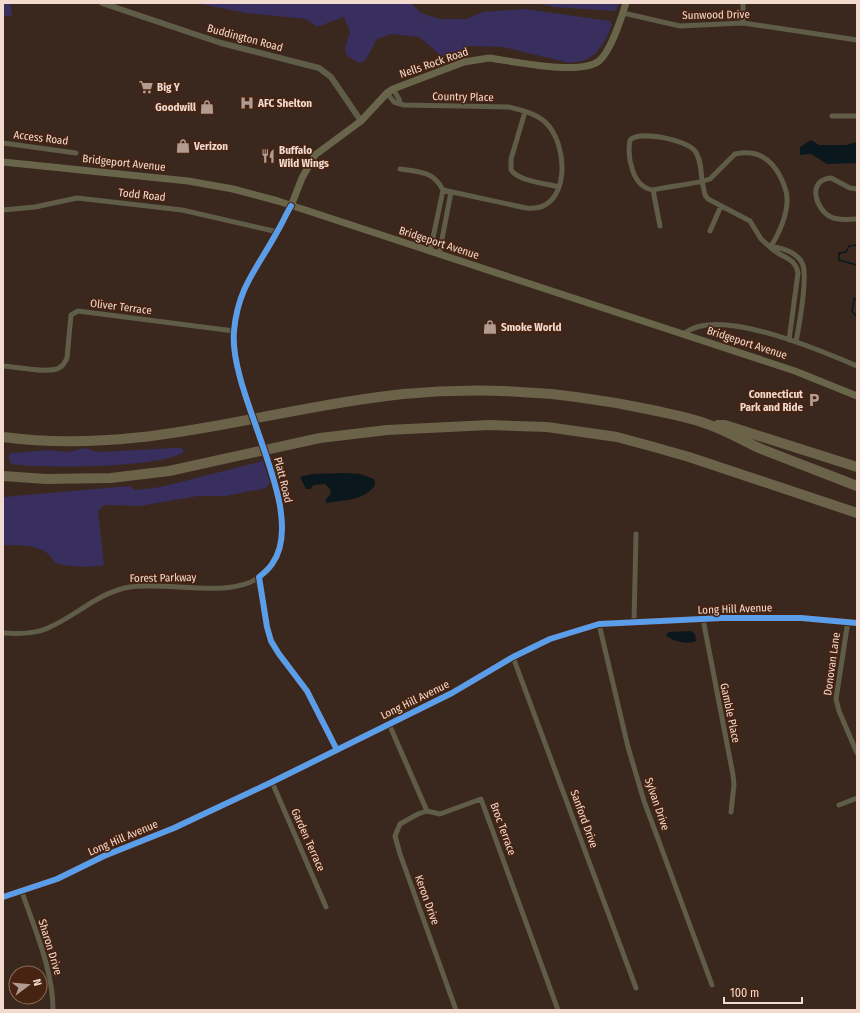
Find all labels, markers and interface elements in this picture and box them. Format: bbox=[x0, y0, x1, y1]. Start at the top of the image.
street label: Sunwood Drive bbox=[682, 8, 750, 22]
street label: Buddington Road bbox=[206, 22, 284, 54]
street label: Nells Rock Road bbox=[398, 45, 470, 81]
supermarket icon: Big Y bbox=[138, 79, 154, 95]
place label: Big Y bbox=[157, 81, 181, 94]
street label: Country Place bbox=[432, 90, 494, 104]
hospital icon: AFC Shelton bbox=[239, 95, 255, 111]
place label: AFC Shelton bbox=[257, 97, 312, 110]
shop icon: Goodwill bbox=[199, 99, 215, 115]
place label: Goodwill bbox=[155, 101, 197, 114]
street label: Access Road bbox=[13, 128, 69, 148]
shop icon: Verizon bbox=[175, 138, 191, 154]
place label: Verizon bbox=[193, 140, 228, 153]
place label: Buffalo Wild Wings bbox=[279, 144, 329, 170]
restaurant icon: Buffalo Wild Wings bbox=[260, 148, 276, 164]
street label: Bridgeport Avenue bbox=[82, 152, 166, 174]
street label: Todd Road bbox=[118, 186, 166, 204]
street label: Bridgeport Avenue bbox=[397, 224, 481, 262]
street label: Oliver Terrace bbox=[90, 297, 152, 317]
shop icon: Smoke World bbox=[482, 319, 498, 335]
place label: Smoke World bbox=[501, 321, 562, 334]
street label: Bridgeport Avenue bbox=[705, 324, 789, 362]
place label: Connecticut Park and Ride bbox=[740, 388, 803, 414]
parking icon: Connecticut Park and Ride bbox=[806, 392, 822, 408]
street label: Platt Road bbox=[271, 456, 295, 504]
street label: Forest Parkway bbox=[129, 571, 197, 585]
street label: Long Hill Avenue bbox=[697, 601, 773, 617]
street label: Donovan Lane bbox=[821, 632, 843, 696]
street label: Long Hill Avenue bbox=[379, 678, 451, 722]
street label: Gamble Place bbox=[717, 682, 743, 744]
street label: Sylvan Drive bbox=[642, 776, 672, 832]
street label: Sanford Drive bbox=[567, 788, 601, 850]
street label: Broc Terrace bbox=[487, 801, 519, 857]
street label: Garden Terrace bbox=[288, 807, 328, 873]
street label: Long Hill Avenue bbox=[86, 817, 160, 859]
street label: Keron Drive bbox=[412, 873, 442, 927]
street label: Sharon Drive bbox=[35, 918, 65, 976]
north arrow bbox=[8, 965, 48, 1005]
text: N bbox=[30, 977, 44, 987]
scale bar bbox=[724, 979, 802, 1005]
text: 100 m bbox=[730, 986, 759, 1000]

